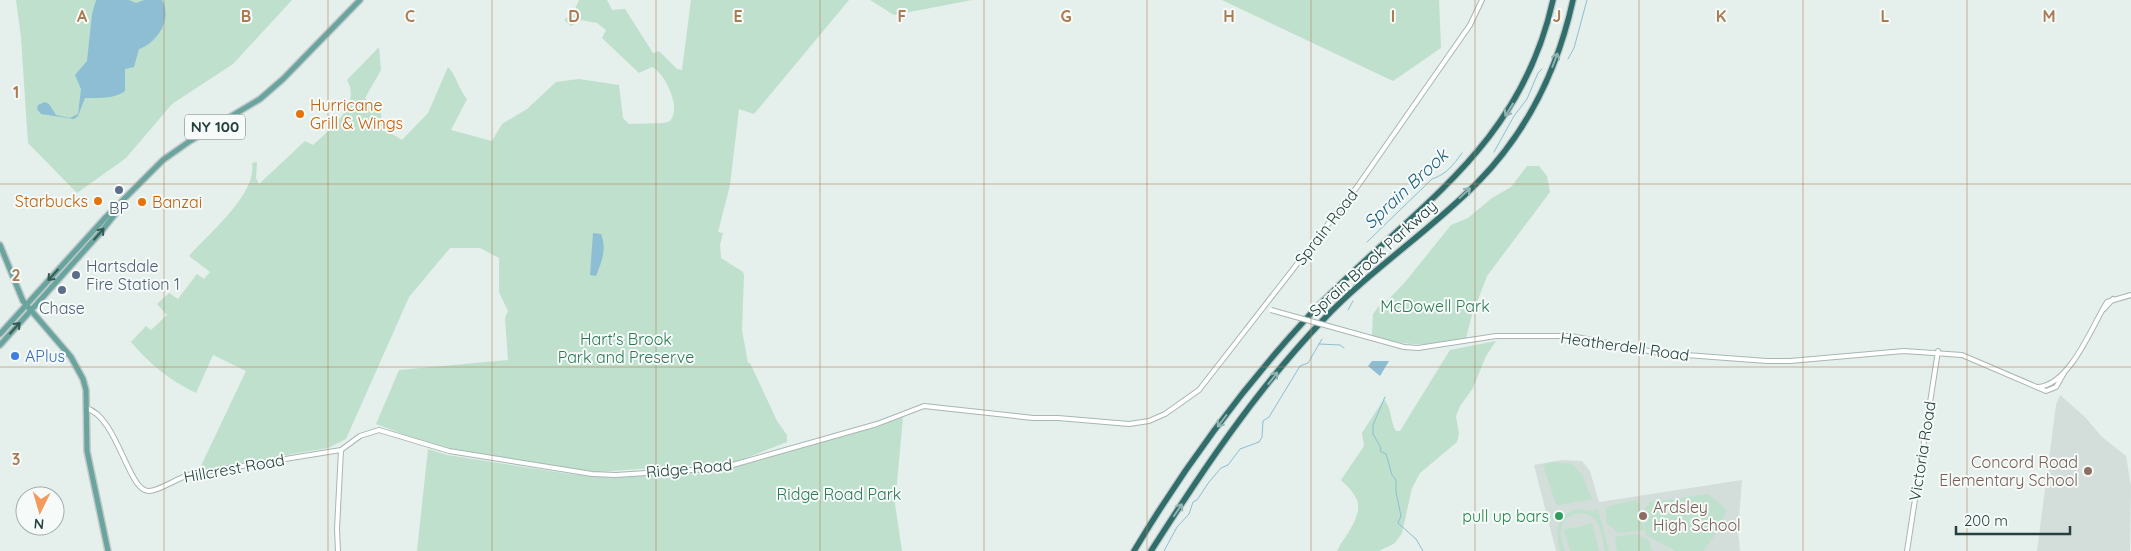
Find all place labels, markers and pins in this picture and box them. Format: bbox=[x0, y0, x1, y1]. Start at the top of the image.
place label: Hurricane Grill & Wings bbox=[310, 95, 403, 133]
marker: Hurricane Grill & Wings bbox=[294, 108, 306, 120]
marker: BP bbox=[113, 184, 125, 196]
place label: Starbucks bbox=[15, 191, 88, 211]
place label: Banzai bbox=[152, 192, 202, 212]
marker: Starbucks bbox=[92, 195, 104, 207]
marker: Banzai bbox=[136, 196, 148, 208]
place label: BP bbox=[109, 198, 129, 218]
place label: Hartsdale Fire Station 1 bbox=[86, 256, 180, 294]
marker: Hartsdale Fire Station 1 bbox=[70, 269, 82, 281]
marker: Chase bbox=[56, 284, 68, 296]
place label: Chase bbox=[39, 298, 85, 318]
place label: APlus bbox=[25, 346, 65, 366]
marker: APlus bbox=[9, 350, 21, 362]
place label: Concord Road Elementary School bbox=[1939, 452, 2078, 490]
marker: Concord Road Elementary School bbox=[2082, 465, 2094, 477]
place label: Ardsley High School bbox=[1653, 497, 1741, 535]
place label: pull up bars bbox=[1462, 506, 1549, 526]
marker: pull up bars bbox=[1553, 510, 1565, 522]
marker: Ardsley High School bbox=[1637, 510, 1649, 522]

